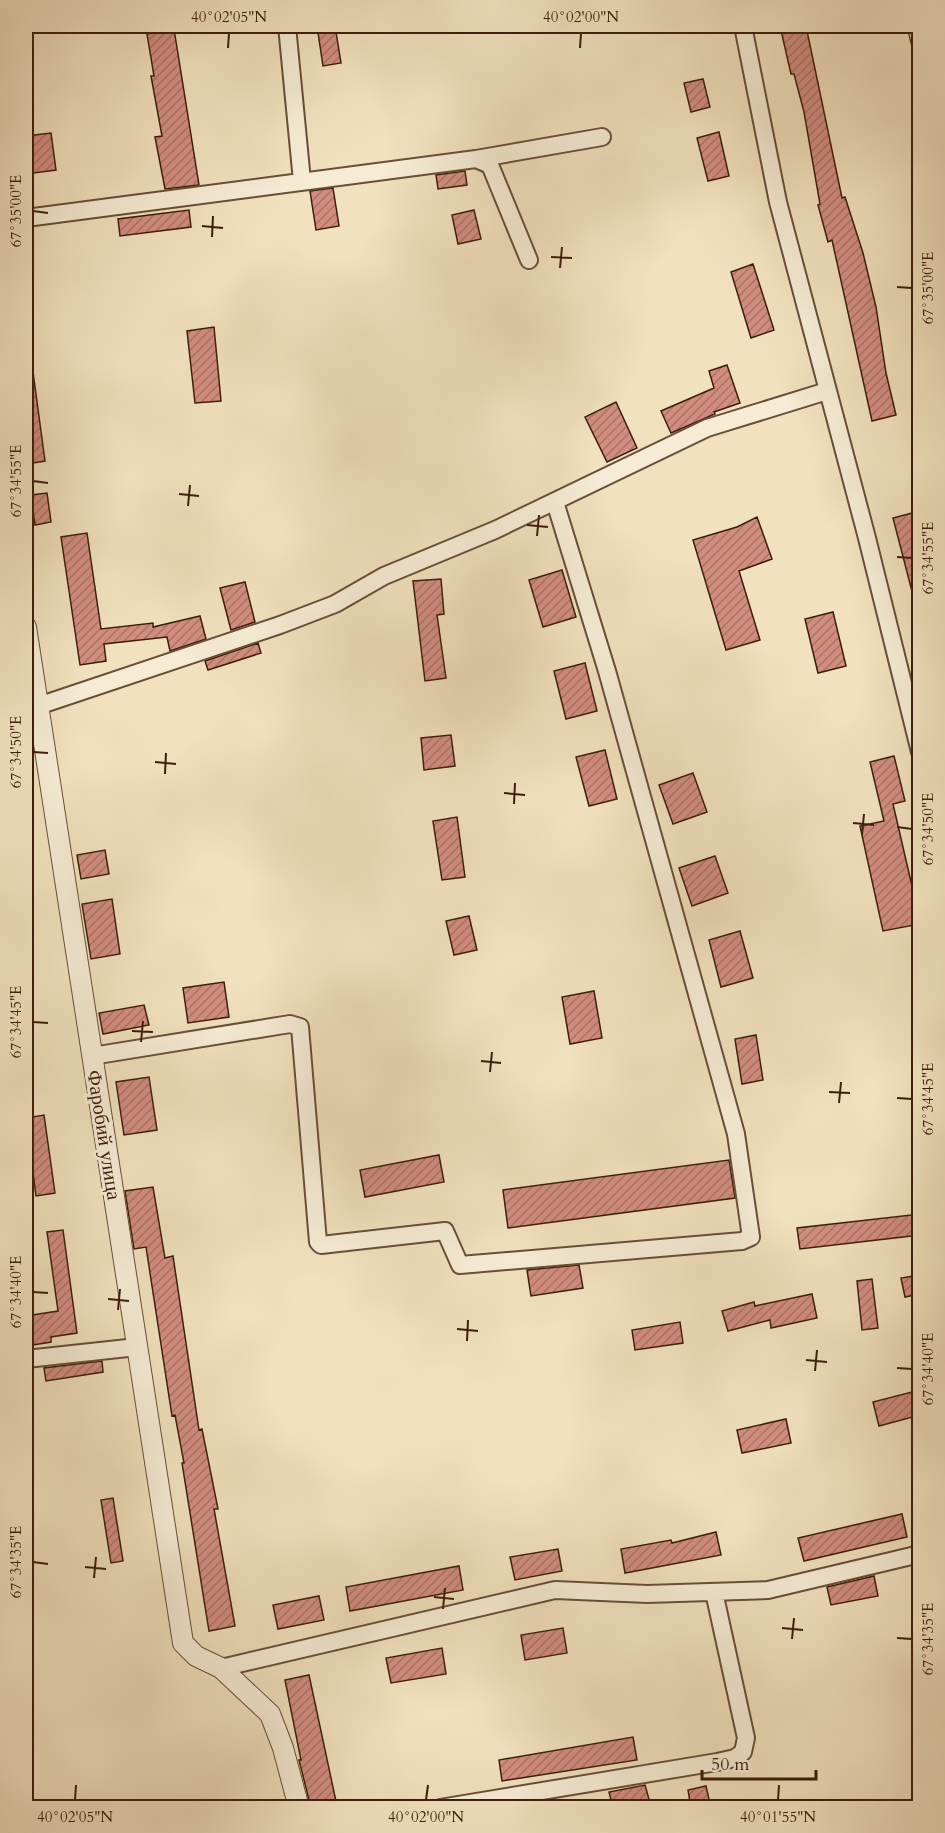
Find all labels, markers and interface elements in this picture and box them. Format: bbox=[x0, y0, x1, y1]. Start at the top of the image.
text: 40°02'05"N bbox=[191, 7, 267, 27]
text: 40°02'00"N bbox=[543, 7, 619, 27]
text: 67°35'00"E bbox=[6, 175, 26, 247]
text: 67°35'00"E bbox=[918, 252, 938, 324]
text: 67°34'55"E bbox=[6, 445, 26, 517]
text: 67°34'55"E bbox=[918, 522, 938, 594]
text: 67°34'50"E bbox=[6, 716, 26, 788]
text: 67°34'50"E bbox=[918, 793, 938, 865]
text: 67°34'45"E bbox=[6, 986, 26, 1058]
text: 67°34'45"E bbox=[918, 1063, 938, 1135]
street label: Фаробий улица bbox=[80, 1068, 128, 1202]
text: 67°34'40"E bbox=[6, 1256, 26, 1328]
text: 67°34'40"E bbox=[918, 1333, 938, 1405]
text: 67°34'35"E bbox=[6, 1526, 26, 1598]
text: 67°34'35"E bbox=[918, 1603, 938, 1675]
scale bar bbox=[702, 1743, 816, 1781]
text: 50 m bbox=[711, 1752, 750, 1777]
text: 40°02'05"N bbox=[37, 1807, 113, 1827]
text: 40°02'00"N bbox=[388, 1807, 464, 1827]
text: 40°01'55"N bbox=[740, 1807, 816, 1827]

